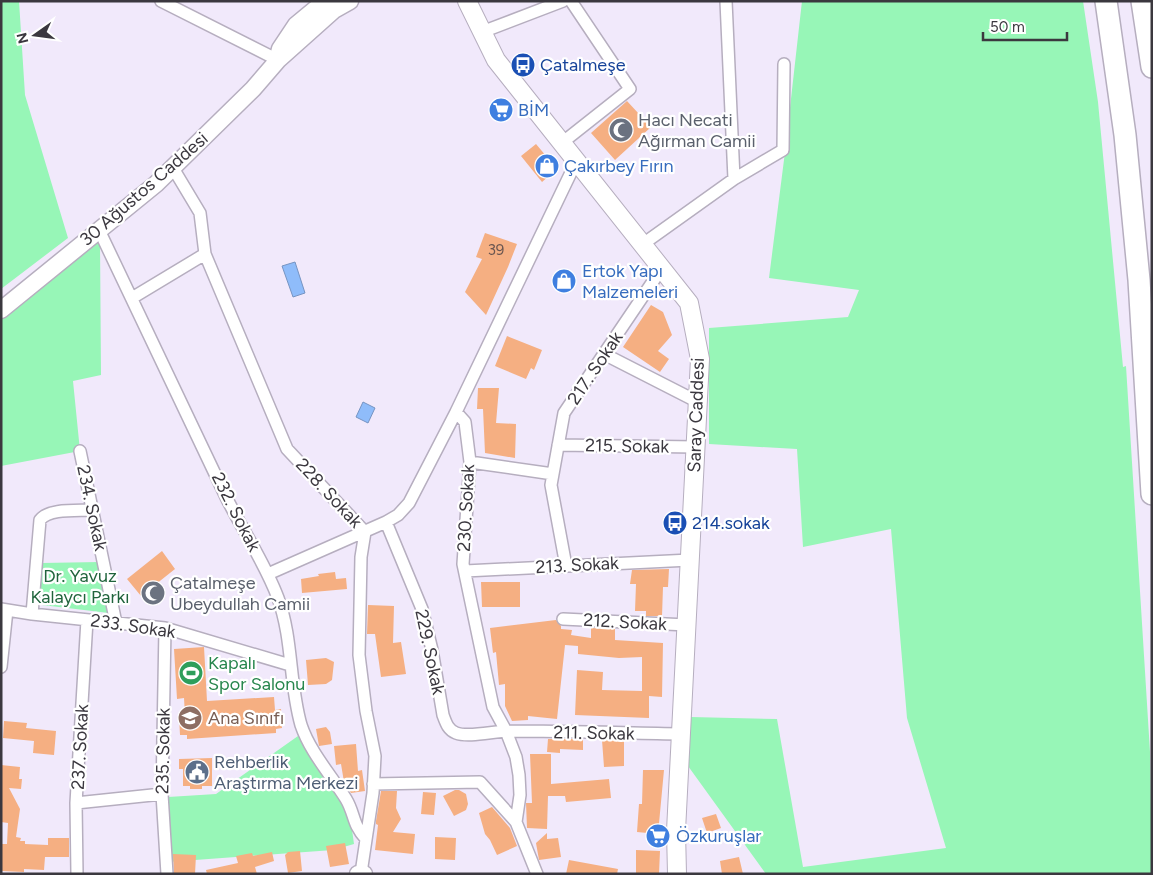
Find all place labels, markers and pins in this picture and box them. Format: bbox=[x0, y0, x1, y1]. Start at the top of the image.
bus stop icon: Çatalmeşe bbox=[510, 52, 536, 78]
place label: Çatalmeşe bbox=[540, 54, 626, 76]
supermarket icon: BİM bbox=[488, 97, 514, 123]
place label: BİM bbox=[518, 99, 549, 121]
place label: Hacı Necati Ağırman Camii bbox=[638, 109, 756, 152]
mosque icon: Hacı Necati Ağırman Camii bbox=[608, 117, 634, 143]
shop icon: Çakırbey Fırın bbox=[534, 153, 560, 179]
place label: Çakırbey Fırın bbox=[564, 155, 673, 177]
place label: Ertok Yapı Malzemeleri bbox=[582, 260, 678, 303]
shop icon: Ertok Yapı Malzemeleri bbox=[551, 268, 577, 294]
bus stop icon: 214.sokak bbox=[662, 510, 688, 536]
place label: 214.sokak bbox=[692, 512, 770, 534]
place label: Çatalmeşe Ubeydullah Camii bbox=[170, 572, 310, 615]
mosque icon: Çatalmeşe Ubeydullah Camii bbox=[140, 580, 166, 606]
place label: Kapalı Spor Salonu bbox=[208, 652, 305, 695]
sports icon: Kapalı Spor Salonu bbox=[178, 660, 204, 686]
school or university icon: Ana Sınıfı bbox=[177, 705, 203, 731]
place label: Ana Sınıfı bbox=[208, 707, 284, 729]
place label: Rehberlik Araştırma Merkezi bbox=[214, 751, 358, 794]
public building icon: Rehberlik Araştırma Merkezi bbox=[184, 759, 210, 785]
supermarket icon: Özkuruşlar bbox=[645, 823, 671, 849]
place label: Özkuruşlar bbox=[676, 825, 761, 847]

